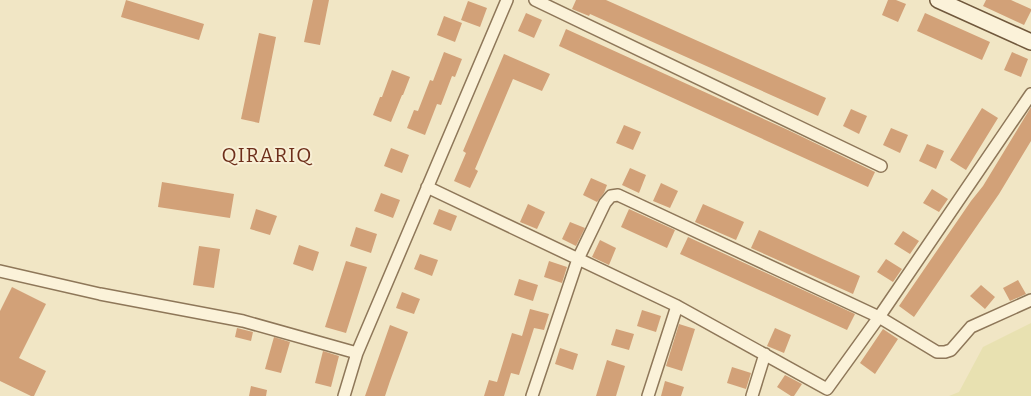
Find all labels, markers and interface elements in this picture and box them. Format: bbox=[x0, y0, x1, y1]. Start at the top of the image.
district label: QIRARIQ bbox=[222, 143, 313, 167]

